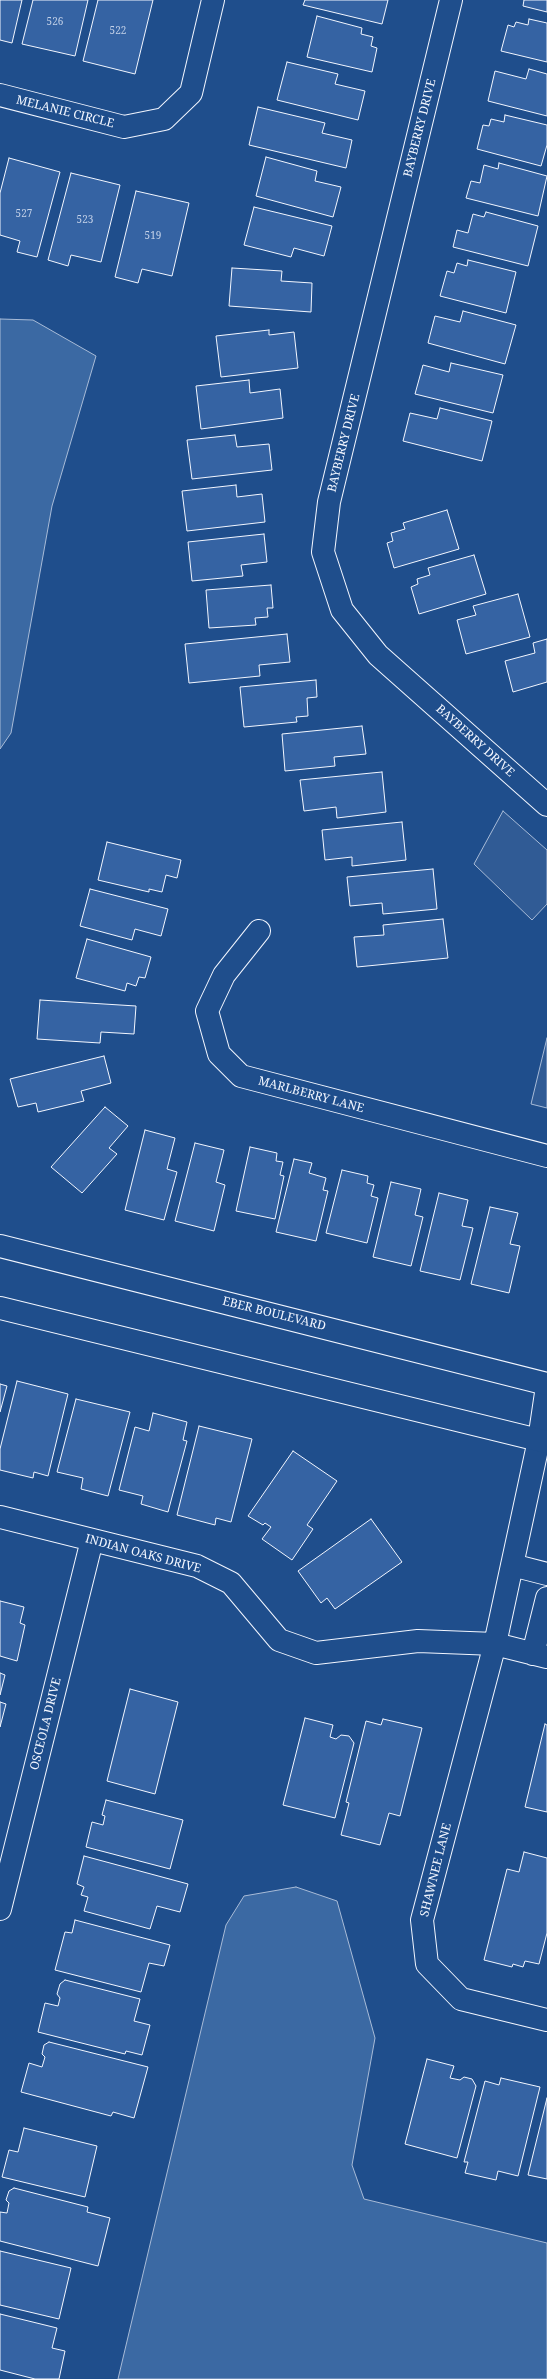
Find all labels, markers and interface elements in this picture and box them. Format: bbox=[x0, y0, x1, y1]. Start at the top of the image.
house number: 526 bbox=[47, 16, 63, 28]
house number: 522 bbox=[110, 25, 126, 37]
street label: BAYBERRY DRIVE bbox=[401, 77, 439, 179]
street label: MELANIE CIRCLE bbox=[14, 93, 116, 131]
house number: 527 bbox=[16, 208, 32, 220]
house number: 523 bbox=[77, 214, 93, 226]
house number: 519 bbox=[145, 230, 161, 242]
street label: BAYBERRY DRIVE bbox=[325, 392, 363, 494]
street label: BAYBERRY DRIVE bbox=[433, 702, 517, 780]
street label: MARLBERRY LANE bbox=[257, 1074, 365, 1116]
street label: EBER BOULEVARD bbox=[221, 1294, 327, 1334]
street label: INDIAN OAKS DRIVE bbox=[84, 1532, 202, 1576]
street label: OSCEOLA DRIVE bbox=[28, 1676, 64, 1772]
street label: SHAWNEE LANE bbox=[417, 1822, 455, 1918]

